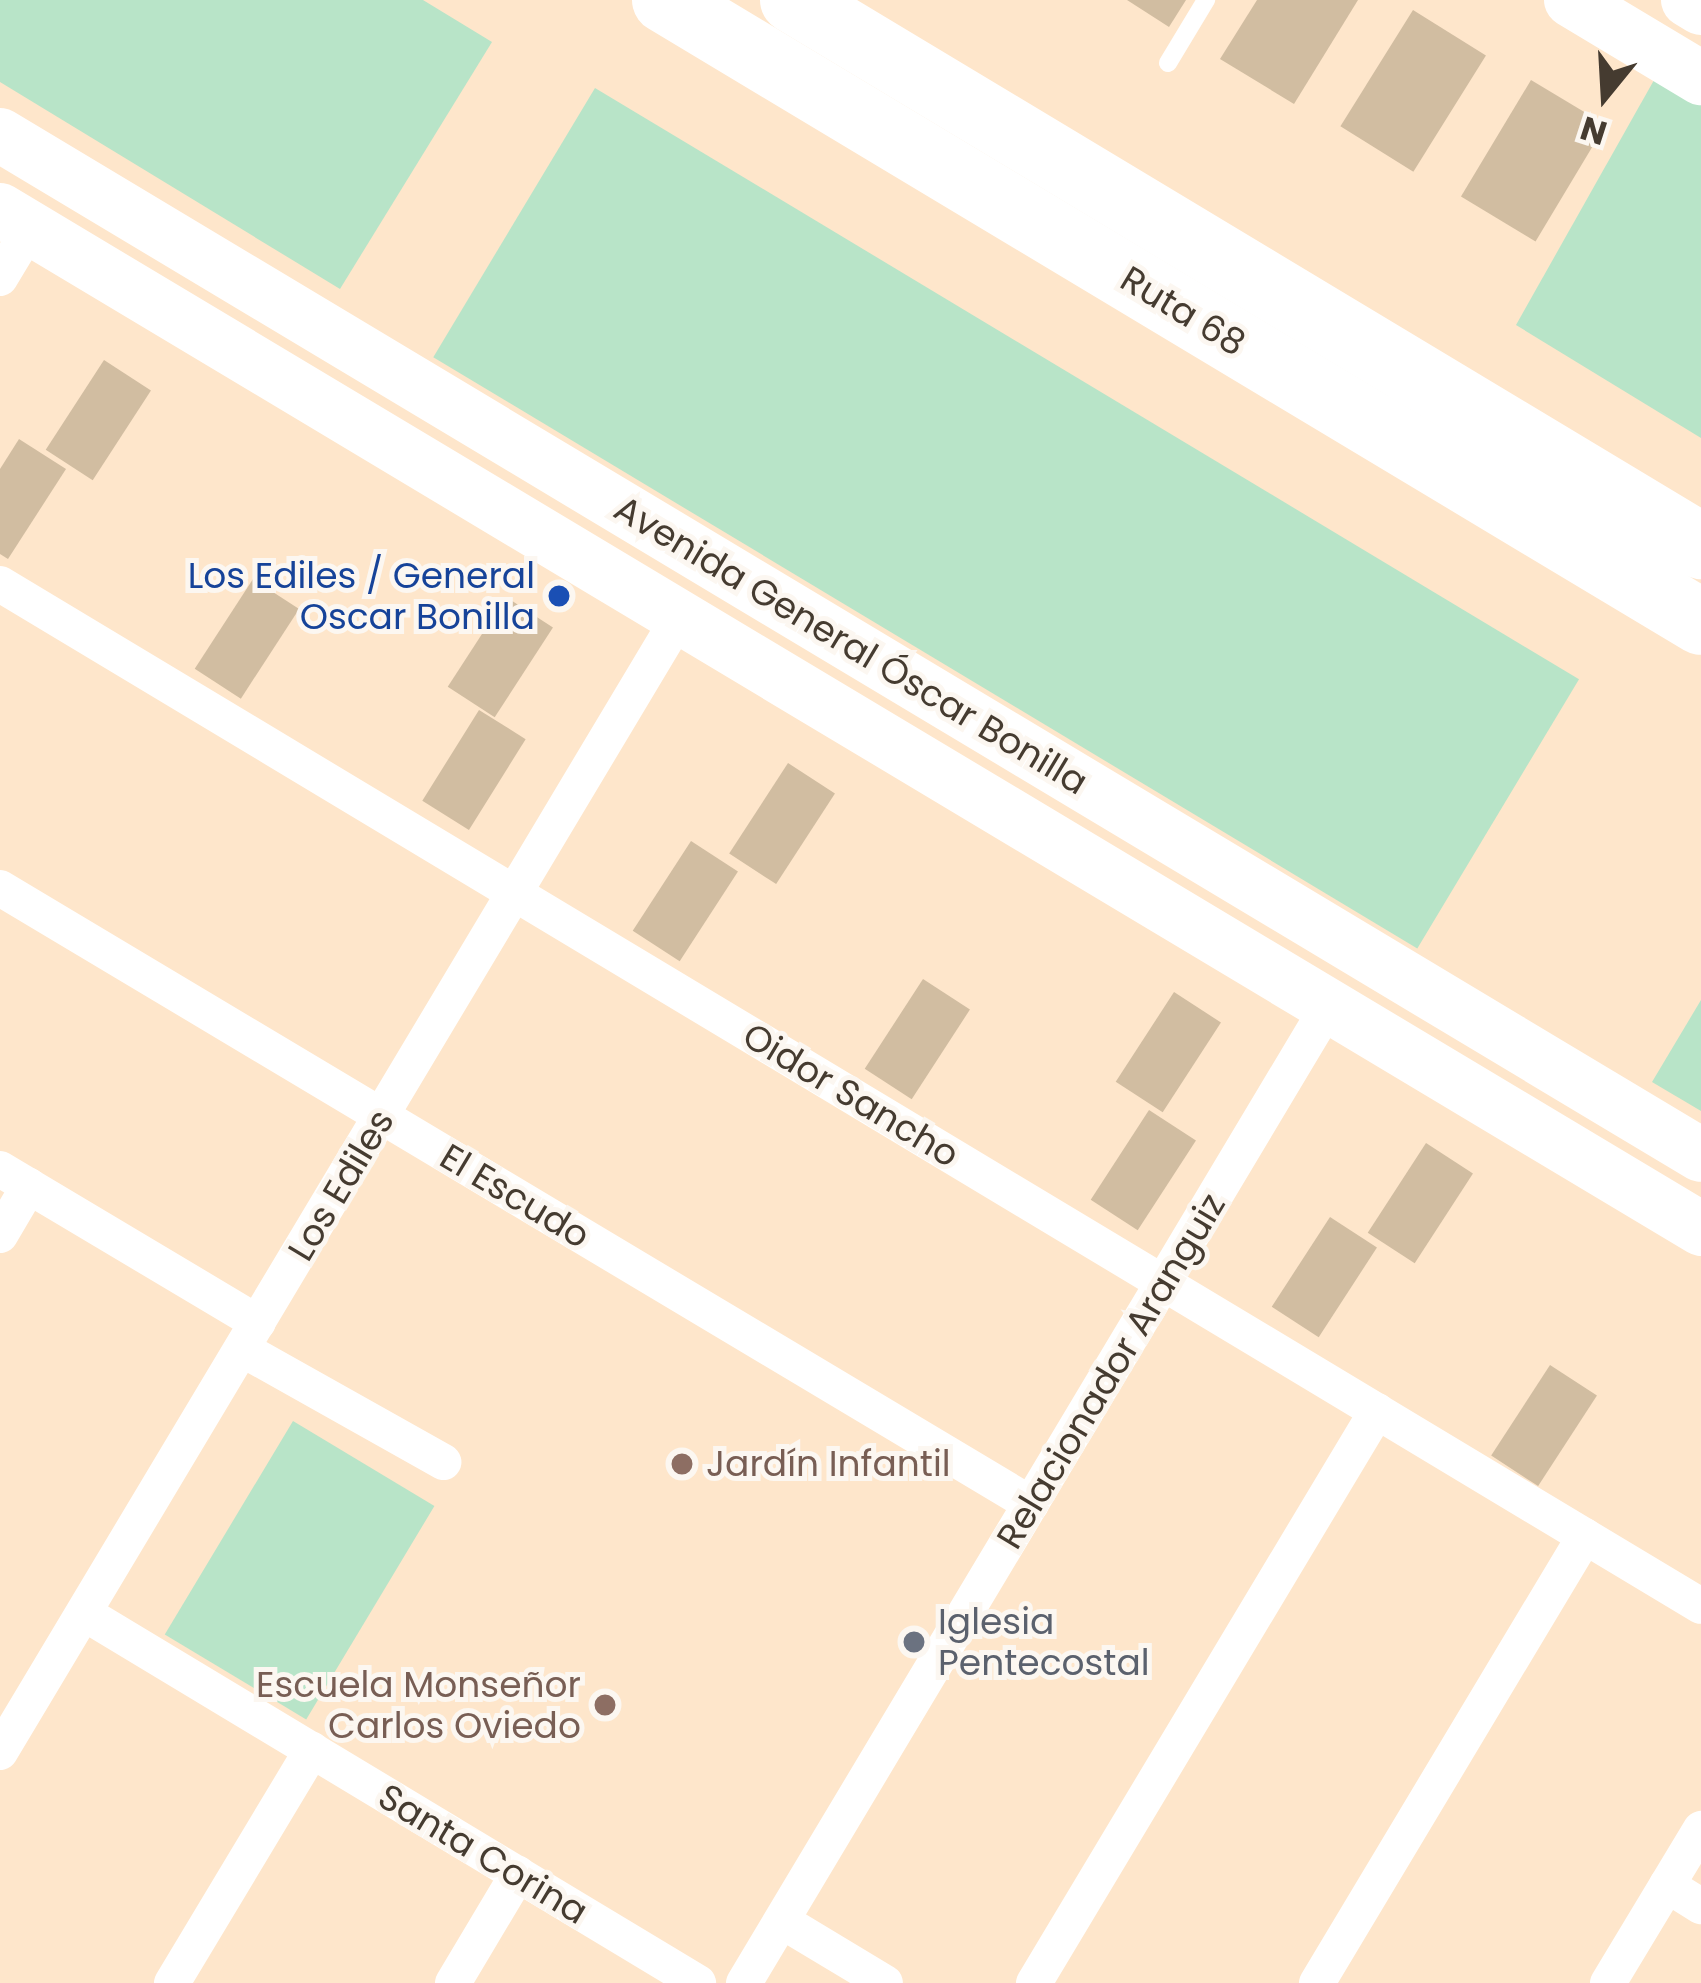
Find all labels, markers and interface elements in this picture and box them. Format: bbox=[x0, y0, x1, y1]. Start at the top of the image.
north arrow bbox=[1545, 36, 1665, 156]
text: N bbox=[1575, 105, 1613, 157]
street label: Ruta 68 bbox=[1113, 257, 1253, 365]
street label: Avenida General Óscar Bonilla bbox=[607, 486, 1095, 804]
place label: Los Ediles / General Oscar Bonilla bbox=[188, 553, 535, 638]
marker: Los Ediles / General Oscar Bonilla bbox=[546, 583, 572, 609]
street label: Oidor Sancho bbox=[735, 1014, 967, 1176]
street label: Los Ediles bbox=[279, 1102, 403, 1268]
street label: El Escudo bbox=[433, 1135, 597, 1257]
street label: Relacionador Aranguiz bbox=[988, 1186, 1234, 1556]
place label: Jardín Infantil bbox=[706, 1442, 951, 1486]
marker: Jardín Infantil bbox=[669, 1451, 695, 1477]
place label: Iglesia Pentecostal bbox=[938, 1599, 1150, 1684]
marker: Iglesia Pentecostal bbox=[901, 1629, 927, 1655]
place label: Escuela Monseñor Carlos Oviedo bbox=[256, 1662, 581, 1747]
marker: Escuela Monseñor Carlos Oviedo bbox=[592, 1692, 618, 1718]
street label: Santa Corina bbox=[371, 1775, 595, 1933]

